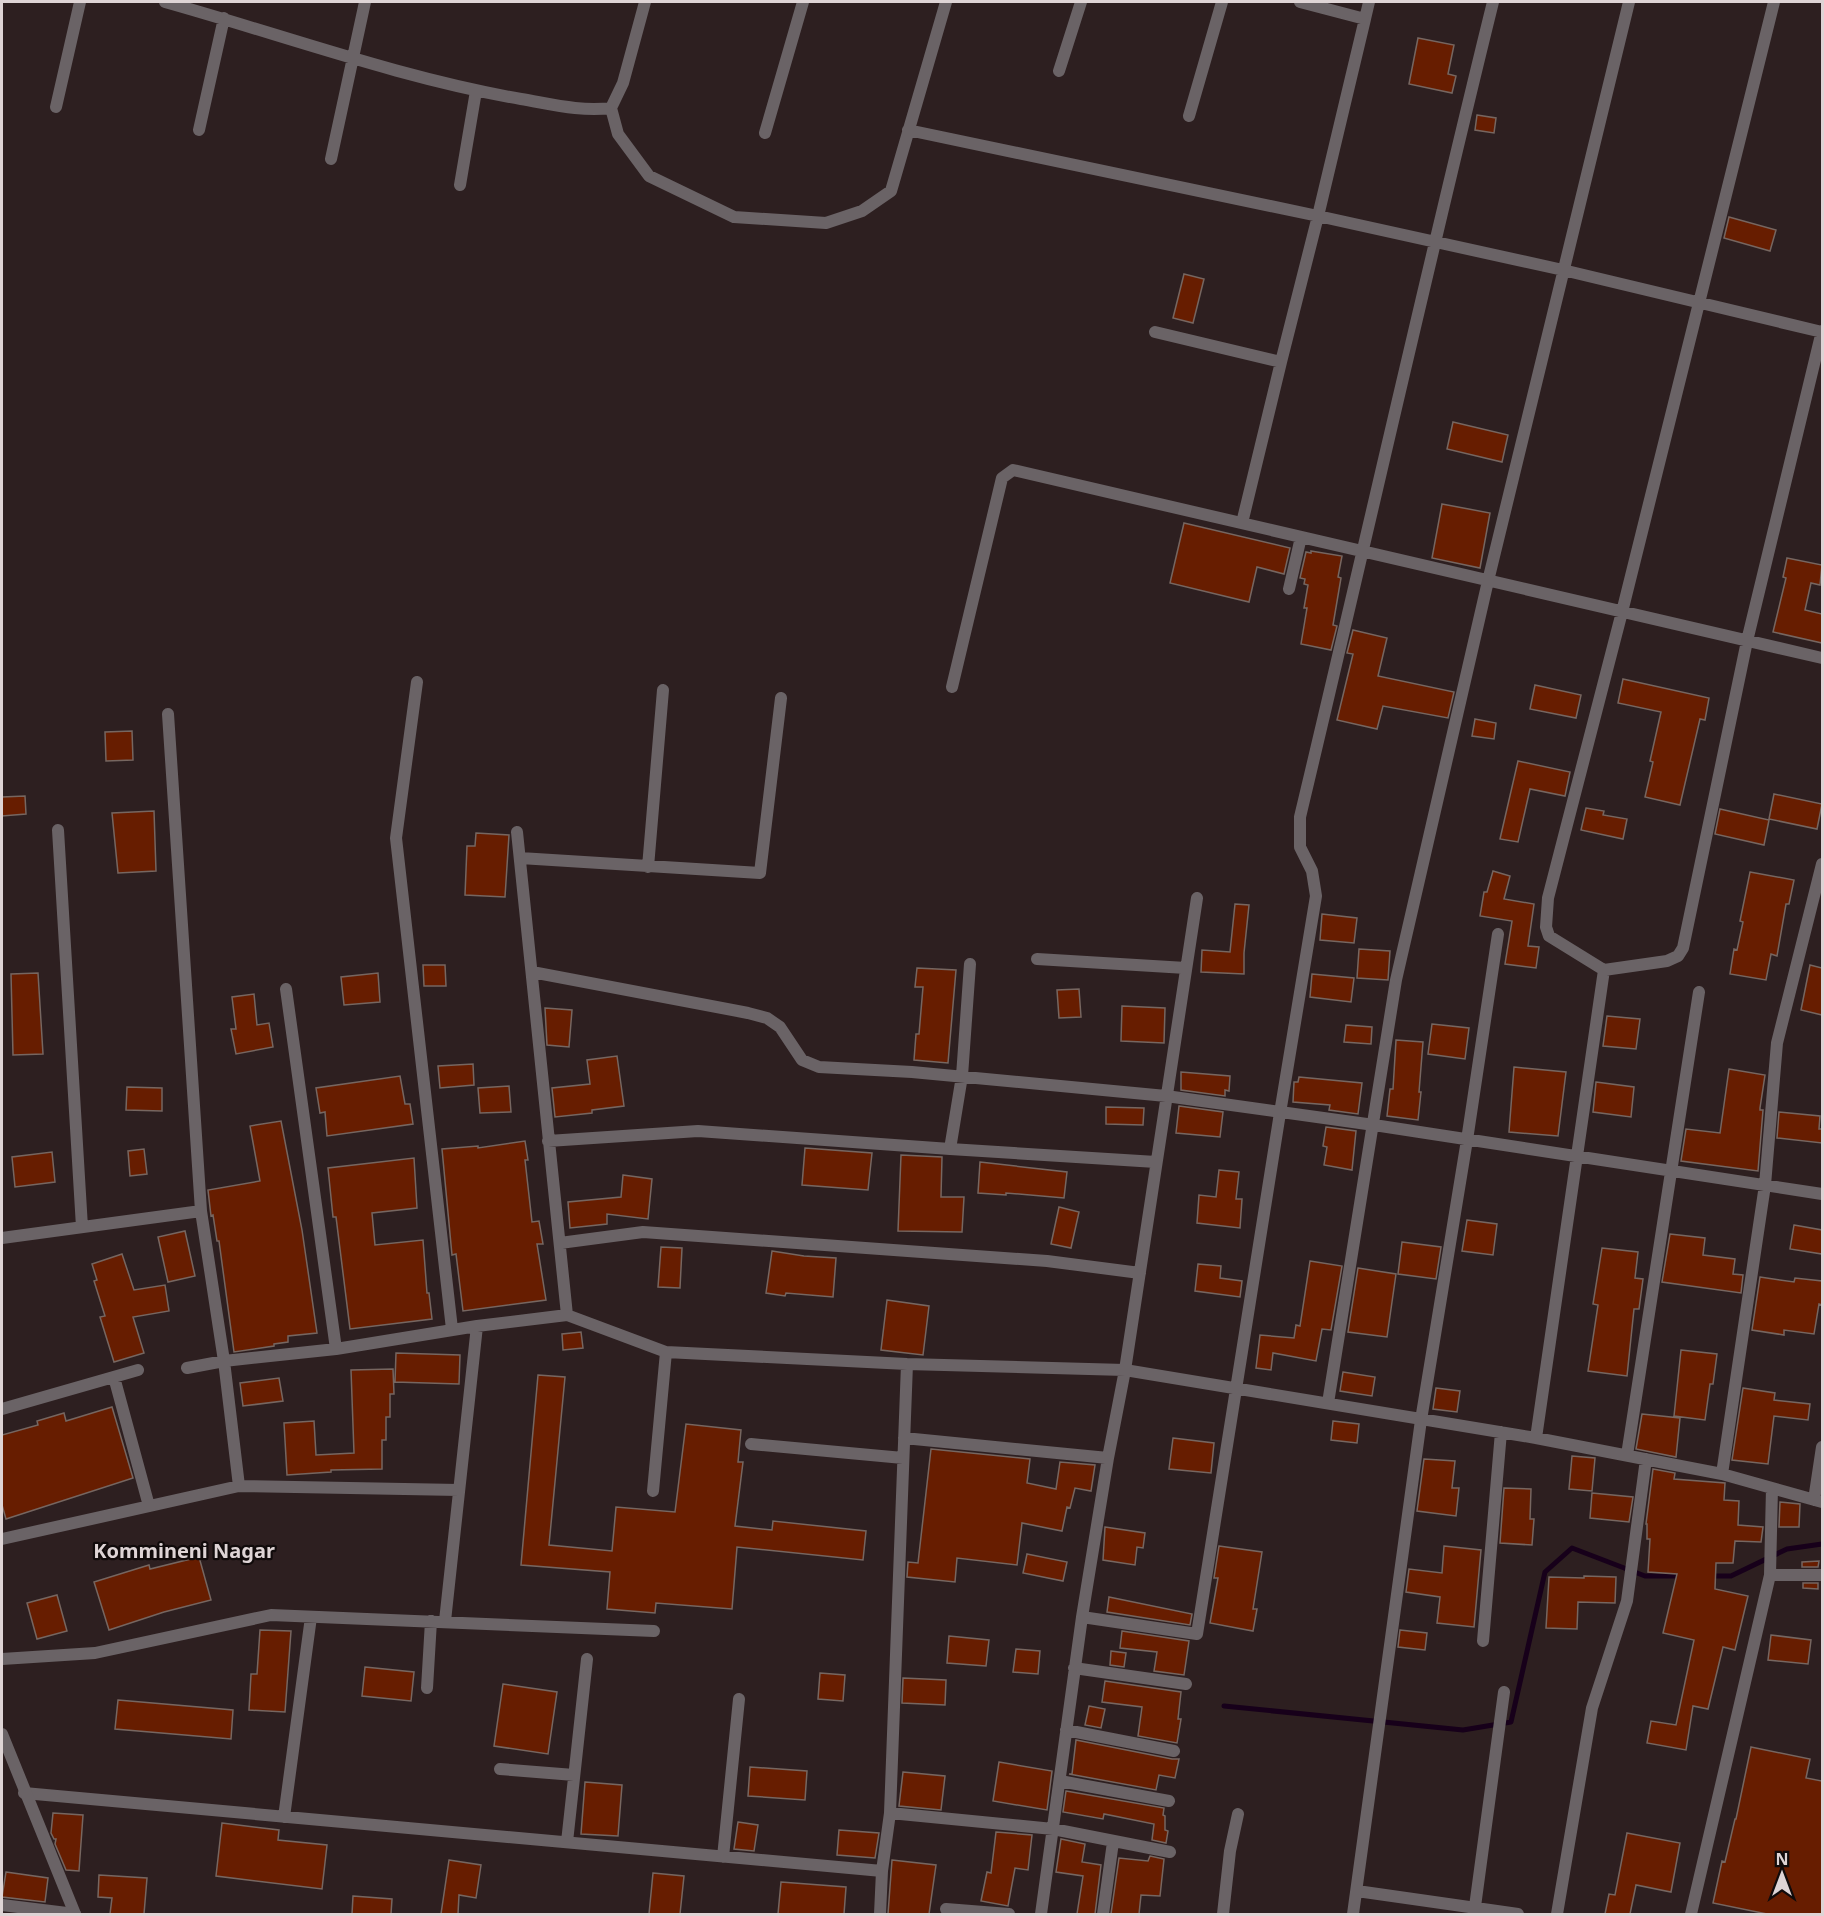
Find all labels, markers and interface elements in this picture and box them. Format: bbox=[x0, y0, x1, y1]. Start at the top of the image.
district label: Kommineni Nagar bbox=[93, 1537, 275, 1564]
north arrow bbox=[1752, 1844, 1812, 1904]
text: N bbox=[1775, 1848, 1789, 1870]

